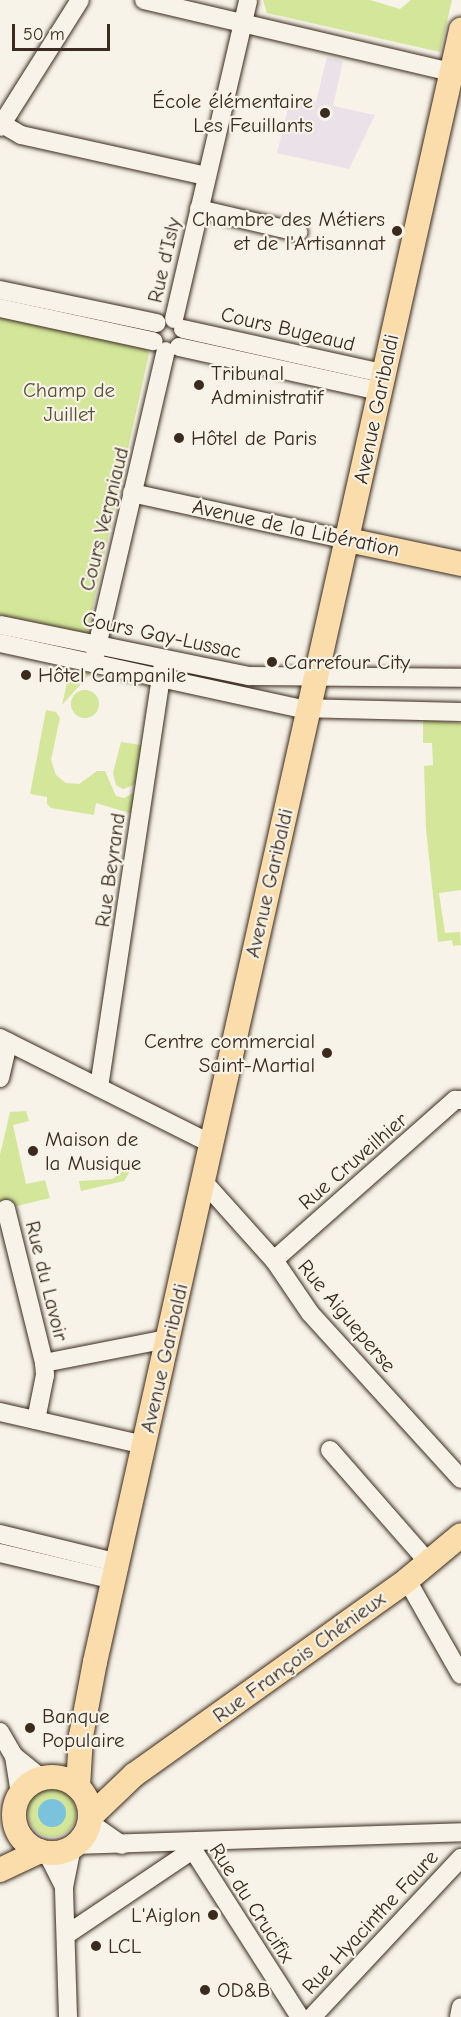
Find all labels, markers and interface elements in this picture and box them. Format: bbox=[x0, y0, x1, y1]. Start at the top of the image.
scale bar bbox=[15, 12, 112, 50]
text: 50 m bbox=[23, 24, 65, 45]
place label: École élémentaire Les Feuillants bbox=[152, 88, 313, 138]
marker: École élémentaire Les Feuillants bbox=[318, 106, 332, 120]
place label: Chambre des Métiers et de l'Artisannat bbox=[192, 206, 385, 256]
street label: Rue d'Isly bbox=[142, 215, 186, 305]
marker: Chambre des Métiers et de l'Artisannat bbox=[390, 224, 404, 238]
street label: Cours Bugeaud bbox=[218, 301, 358, 357]
street label: Avenue Garibaldi bbox=[348, 332, 404, 486]
place label: Tribunal Administratif bbox=[211, 360, 323, 410]
park label: Champ de Juillet bbox=[23, 377, 115, 427]
marker: Tribunal Administratif bbox=[192, 378, 206, 392]
place label: Hôtel de Paris bbox=[191, 425, 317, 451]
marker: Hôtel de Paris bbox=[172, 431, 186, 445]
street label: Cours Vergniaud bbox=[74, 445, 134, 593]
street label: Avenue de la Libération bbox=[190, 494, 402, 562]
street label: Cours Gay-Lussac bbox=[80, 606, 244, 664]
place label: Carrefour City bbox=[284, 649, 410, 675]
marker: Carrefour City bbox=[265, 655, 279, 669]
place label: Hôtel Campanile bbox=[38, 662, 186, 688]
marker: Hôtel Campanile bbox=[19, 668, 33, 682]
street label: Avenue Garibaldi bbox=[240, 806, 298, 960]
street label: Rue Beyrand bbox=[90, 811, 130, 929]
place label: Centre commercial Saint-Martial bbox=[144, 1028, 315, 1078]
marker: Centre commercial Saint-Martial bbox=[320, 1046, 334, 1060]
street label: Rue Cruveilhier bbox=[293, 1107, 413, 1215]
place label: Maison de la Musique bbox=[45, 1126, 141, 1176]
marker: Maison de la Musique bbox=[26, 1144, 40, 1158]
street label: Rue du Lavoir bbox=[20, 1218, 74, 1344]
street label: Rue Aigueperse bbox=[293, 1255, 401, 1377]
street label: Avenue Garibaldi bbox=[135, 1281, 193, 1435]
street label: Rue François Chénieux bbox=[208, 1586, 390, 1728]
place label: Banque Populaire bbox=[42, 1703, 125, 1753]
marker: Banque Populaire bbox=[23, 1721, 37, 1735]
street label: Rue du Crucifix bbox=[204, 1839, 300, 1967]
street label: Rue Hyacinthe Faure bbox=[297, 1845, 443, 1999]
place label: L'Aiglon bbox=[131, 1902, 201, 1928]
marker: L'Aiglon bbox=[206, 1908, 220, 1922]
place label: LCL bbox=[108, 1933, 141, 1959]
marker: LCL bbox=[89, 1939, 103, 1953]
place label: OD&B bbox=[217, 1977, 270, 2003]
marker: OD&B bbox=[198, 1983, 212, 1997]

